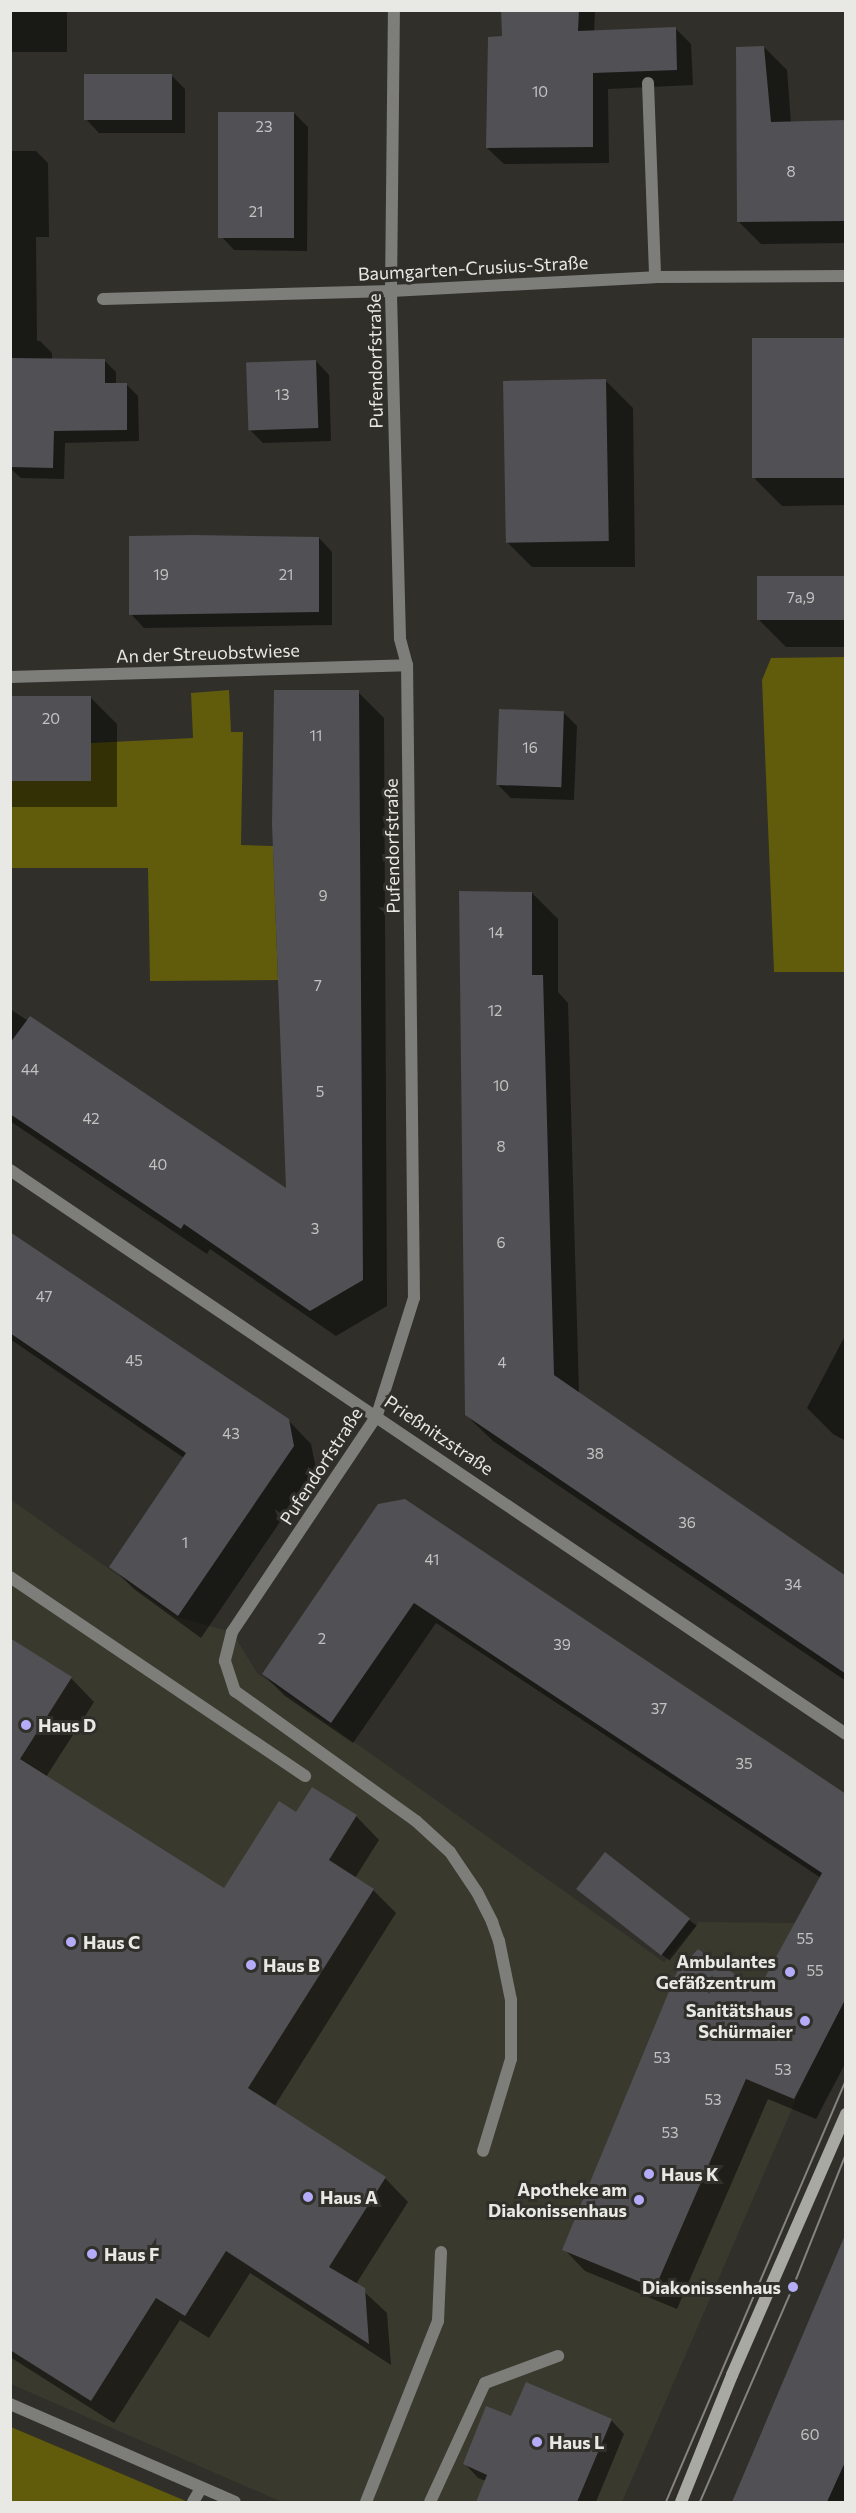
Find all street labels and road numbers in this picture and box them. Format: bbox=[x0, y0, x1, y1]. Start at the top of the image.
street label: Baumgarten-Crusius-Straße bbox=[357, 251, 589, 285]
street label: Pufendorfstraße bbox=[363, 293, 387, 429]
street label: An der Streuobstwiese bbox=[116, 639, 300, 667]
street label: Pufendorfstraße bbox=[380, 778, 404, 914]
street label: Prießnitzstraße bbox=[380, 1391, 498, 1479]
street label: Pufendorfstraße bbox=[275, 1403, 367, 1529]

